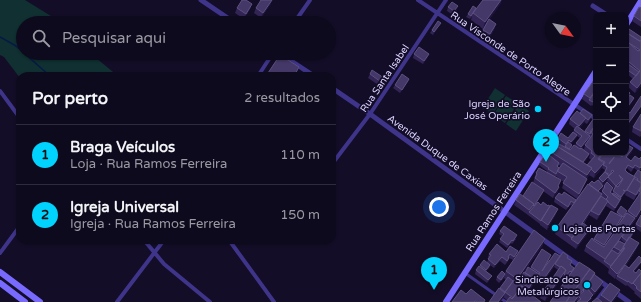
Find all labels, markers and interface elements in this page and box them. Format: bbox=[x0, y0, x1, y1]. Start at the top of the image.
street label: Rua Visconde de Porto Alegre bbox=[448, 9, 573, 99]
north arrow bbox=[545, 12, 581, 48]
map controls bbox=[593, 12, 629, 156]
button: + bbox=[593, 12, 629, 48]
search box bbox=[16, 16, 336, 60]
icon: search bbox=[30, 27, 52, 49]
text: Pesquisar aqui bbox=[62, 29, 166, 47]
street label: Rua Santa Isabel bbox=[358, 43, 412, 115]
button: − bbox=[593, 48, 629, 84]
button: locate bbox=[593, 84, 629, 120]
text: Por perto bbox=[32, 88, 108, 109]
text: 2 resultados bbox=[244, 90, 320, 106]
place label: Igreja de São José Operário bbox=[464, 98, 530, 122]
marker: Igreja de São José Operário bbox=[533, 104, 543, 114]
street label: Avenida Duque de Caxias bbox=[385, 112, 490, 193]
button: layers bbox=[593, 120, 629, 156]
pin: 2 bbox=[533, 129, 559, 162]
text: Braga Veículos bbox=[70, 138, 175, 156]
text: 1 bbox=[41, 147, 49, 163]
text: 110 m bbox=[280, 147, 320, 163]
text: Loja · Rua Ramos Ferreira bbox=[70, 156, 227, 172]
street label: Rua Ramos Ferreira bbox=[463, 169, 524, 254]
your location bbox=[429, 197, 449, 217]
text: Igreja Universal bbox=[70, 198, 179, 216]
text: 2 bbox=[41, 207, 49, 223]
text: 150 m bbox=[280, 207, 320, 223]
text: Igreja · Rua Ramos Ferreira bbox=[70, 216, 236, 232]
marker: Loja das Portas bbox=[550, 223, 560, 233]
place label: Loja das Portas bbox=[563, 223, 636, 235]
pin: 1 bbox=[421, 257, 447, 290]
place label: Sindicato dos Metalúrgicos bbox=[515, 274, 579, 298]
marker: Sindicato dos Metalúrgicos bbox=[582, 280, 592, 290]

